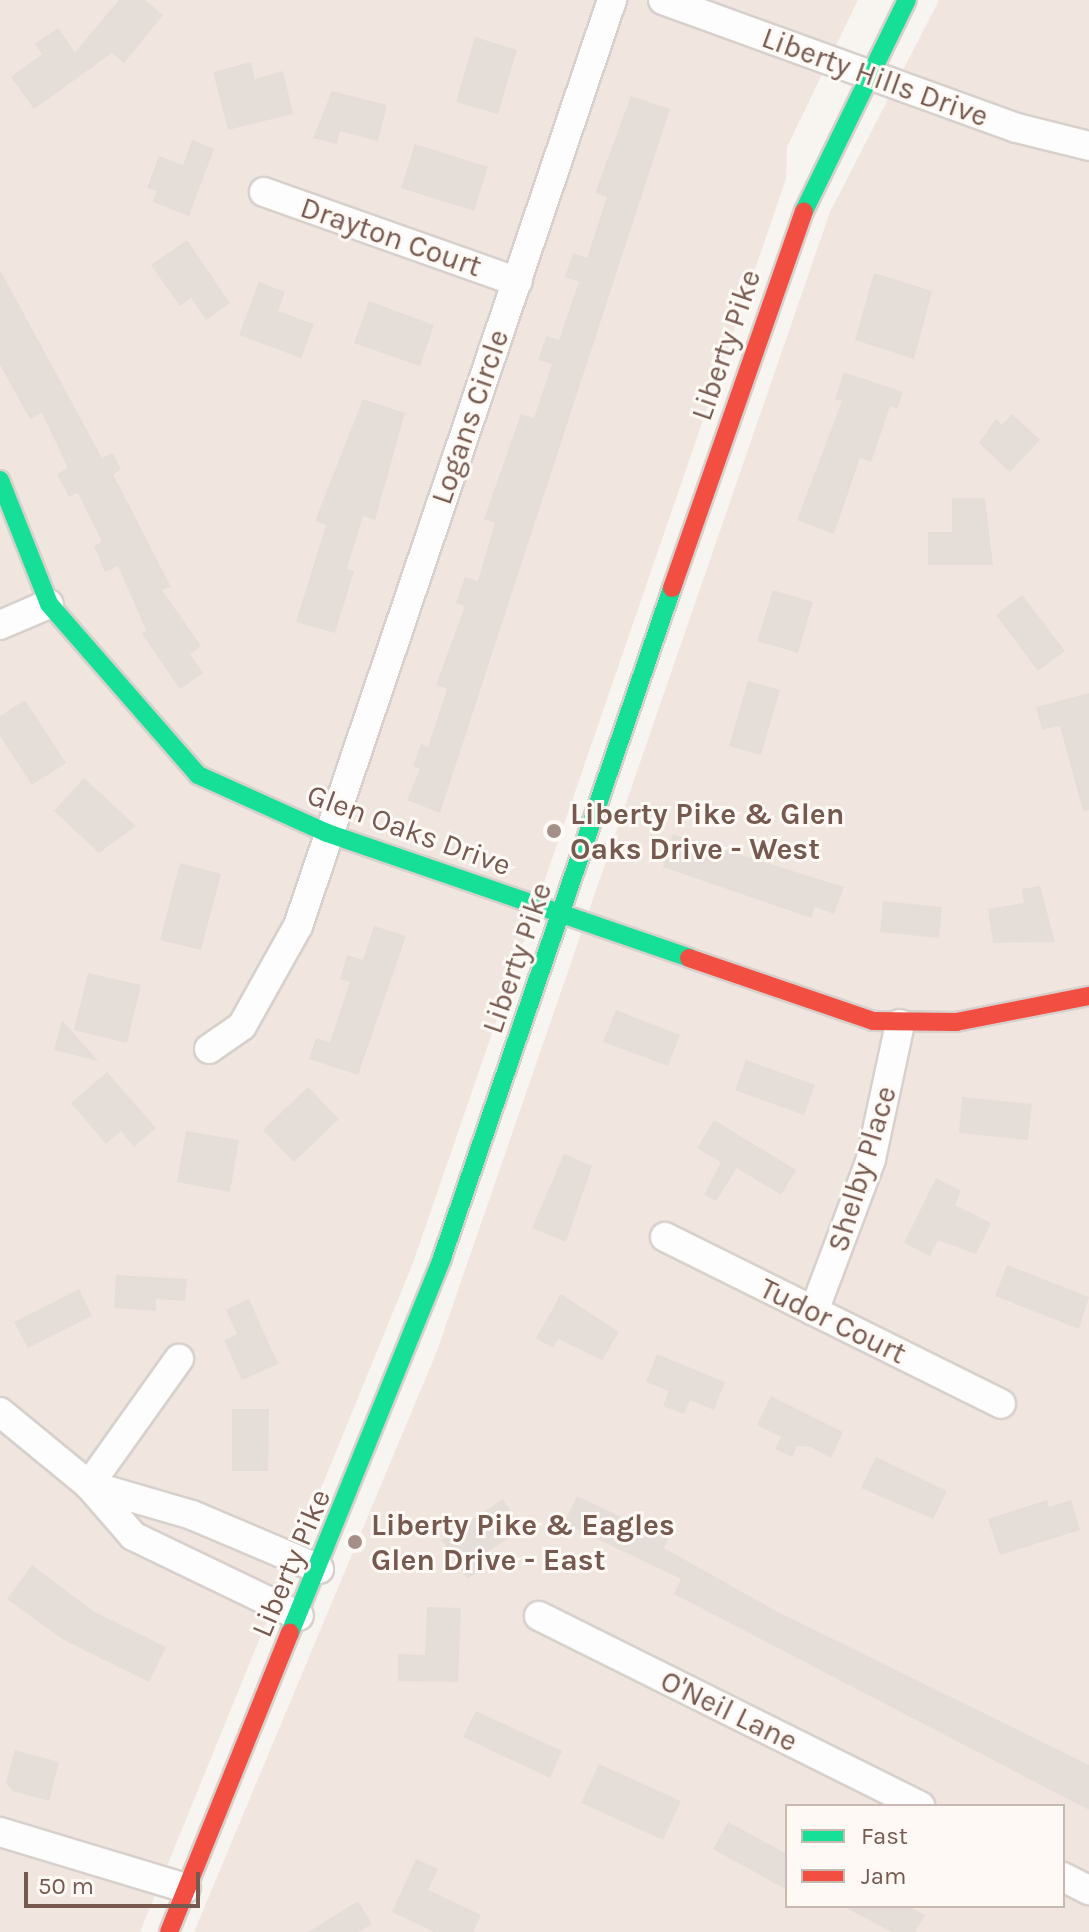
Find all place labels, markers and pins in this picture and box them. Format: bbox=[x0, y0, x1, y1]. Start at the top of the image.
place label: Liberty Pike & Glen Oaks Drive - West bbox=[570, 796, 844, 866]
marker: Liberty Pike & Glen Oaks Drive - West bbox=[545, 822, 563, 840]
place label: Liberty Pike & Eagles Glen Drive - East bbox=[371, 1507, 675, 1578]
marker: Liberty Pike & Eagles Glen Drive - East bbox=[346, 1533, 364, 1551]

